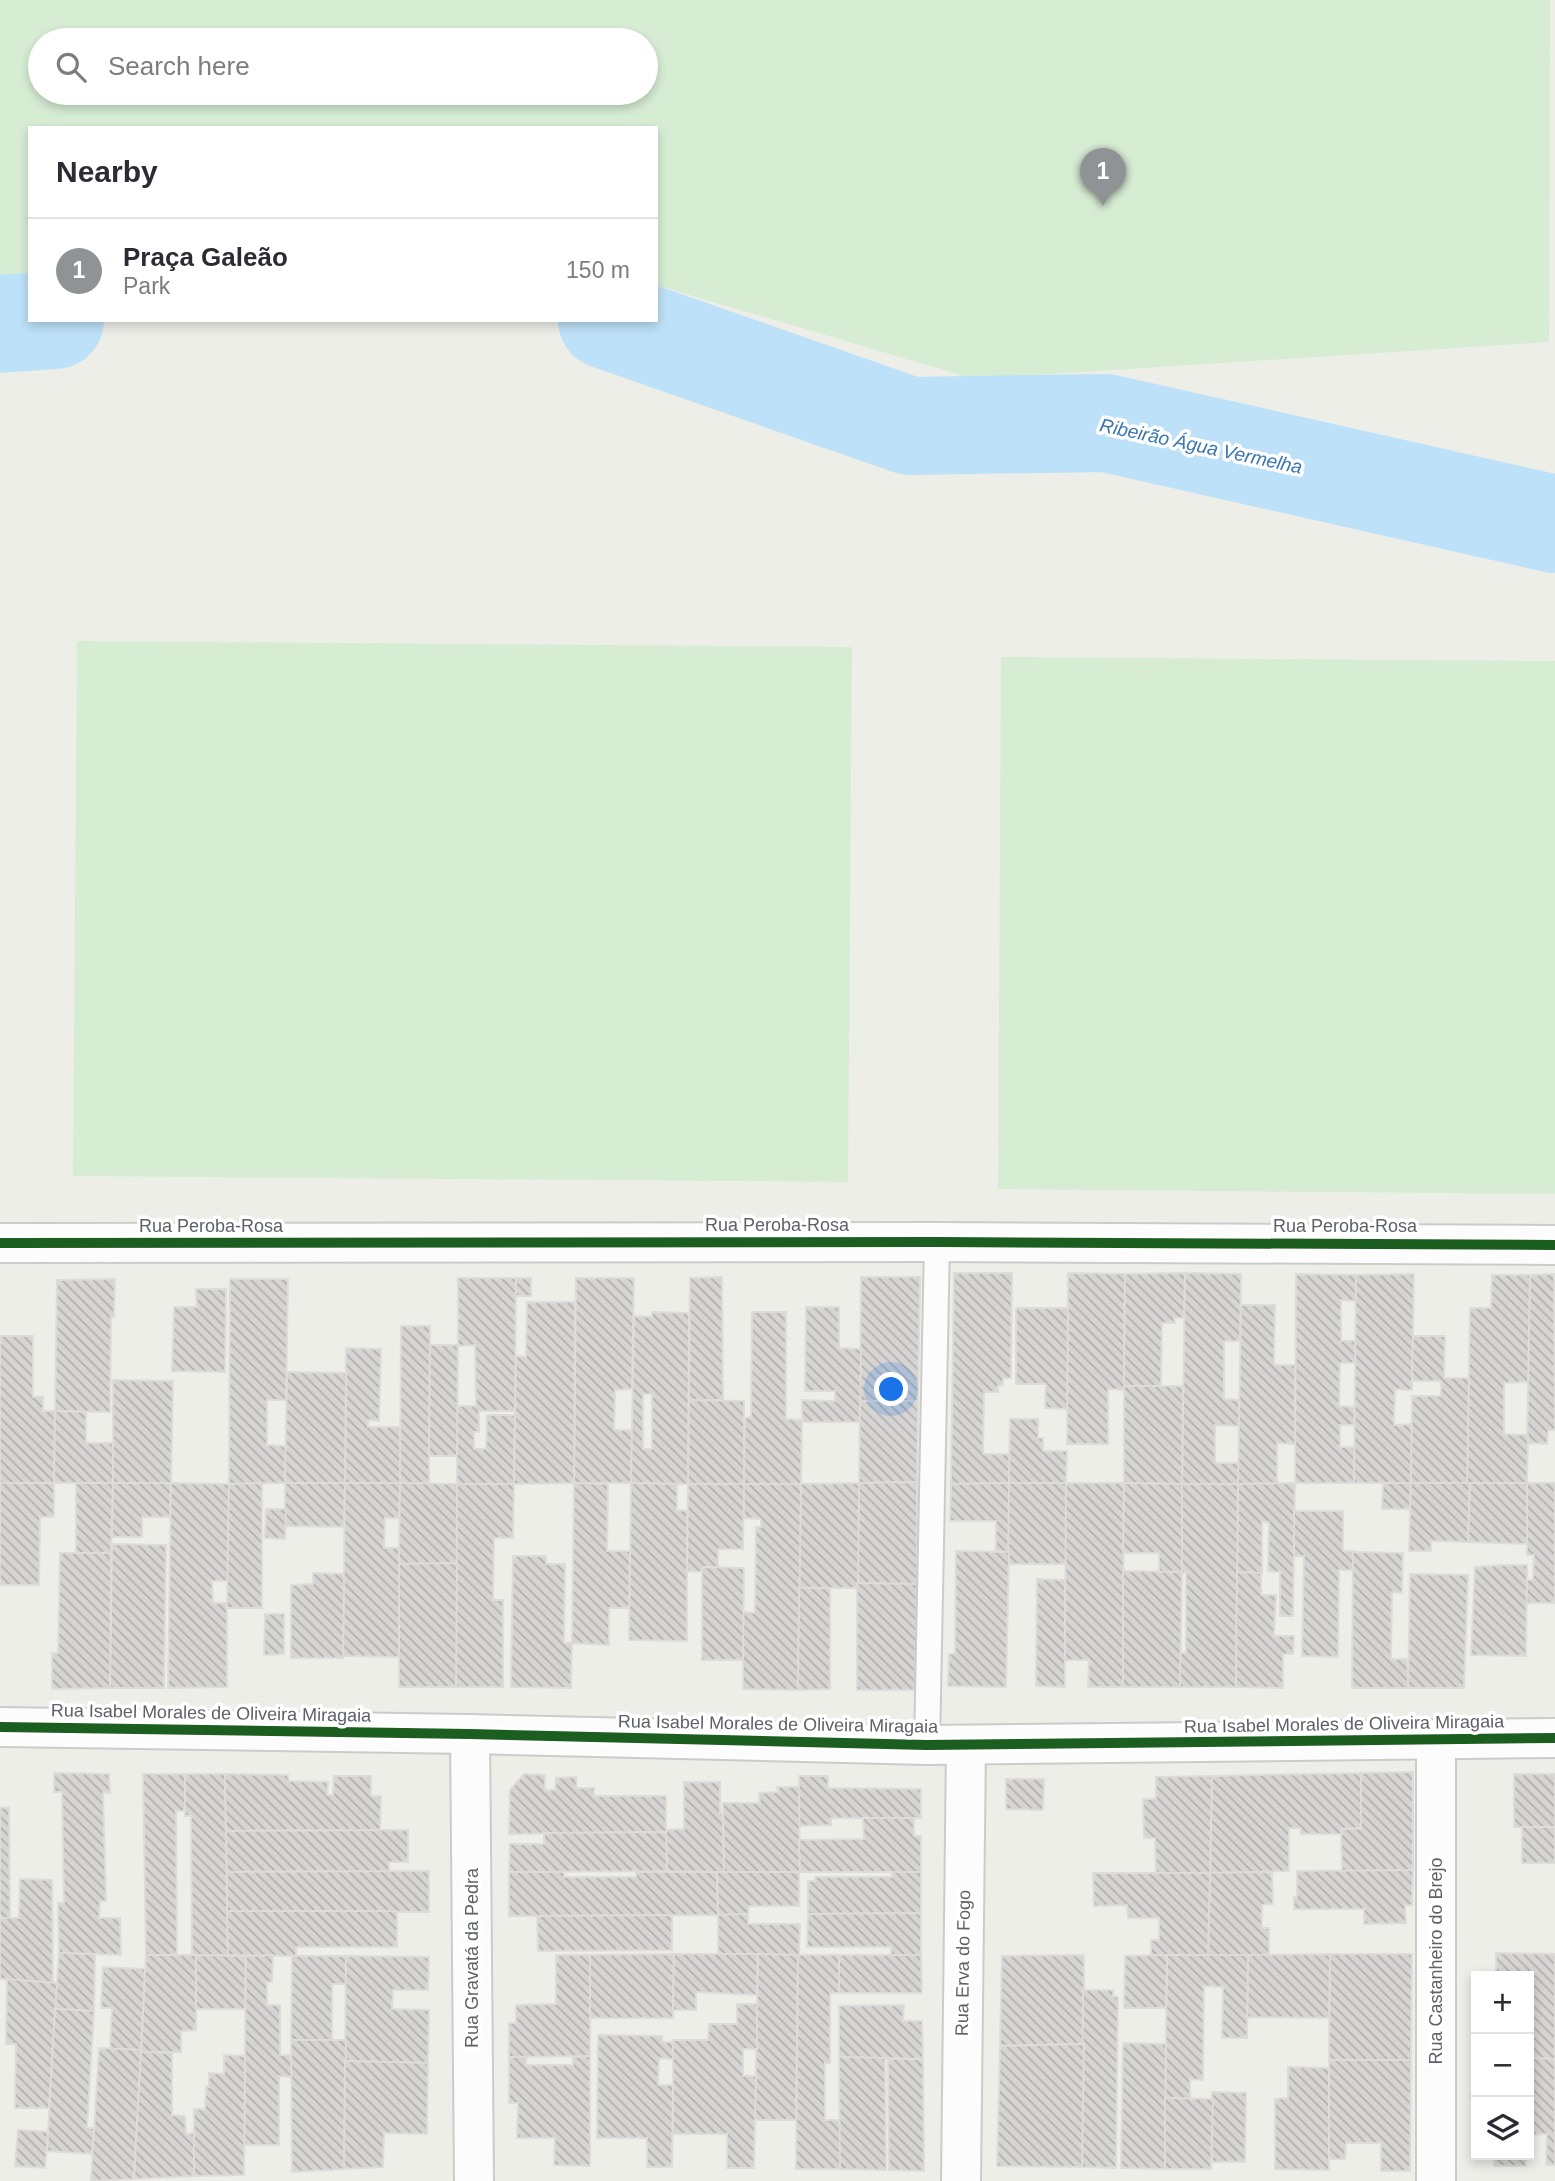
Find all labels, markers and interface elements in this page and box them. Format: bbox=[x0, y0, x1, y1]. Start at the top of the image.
search box bbox=[28, 28, 658, 105]
icon: search bbox=[52, 48, 90, 86]
text: Search here bbox=[108, 51, 250, 81]
pin: 1 bbox=[1080, 148, 1126, 206]
text: Nearby bbox=[56, 155, 158, 188]
text: Praça Galeão bbox=[123, 242, 288, 272]
text: 1 bbox=[73, 257, 85, 283]
text: 150 m bbox=[566, 257, 630, 283]
text: Park bbox=[123, 273, 170, 299]
water label: Ribeirão Água Vermelha bbox=[1098, 414, 1304, 478]
street label: Rua Peroba-Rosa bbox=[705, 1215, 850, 1235]
street label: Rua Peroba-Rosa bbox=[139, 1216, 284, 1236]
street label: Rua Peroba-Rosa bbox=[1273, 1216, 1418, 1236]
your location bbox=[874, 1372, 908, 1406]
street label: Rua Isabel Morales de Oliveira Miragaia bbox=[51, 1700, 372, 1726]
street label: Rua Isabel Morales de Oliveira Miragaia bbox=[618, 1711, 939, 1737]
street label: Rua Isabel Morales de Oliveira Miragaia bbox=[1184, 1711, 1505, 1737]
street label: Rua Castanheiro do Brejo bbox=[1426, 1857, 1446, 2065]
street label: Rua Gravatá da Pedra bbox=[462, 1867, 482, 2048]
street label: Rua Erva do Fogo bbox=[952, 1890, 974, 2036]
map controls bbox=[1471, 1971, 1534, 2160]
button: + bbox=[1471, 1971, 1534, 2034]
button: − bbox=[1471, 2034, 1534, 2097]
button: layers bbox=[1471, 2097, 1534, 2160]

